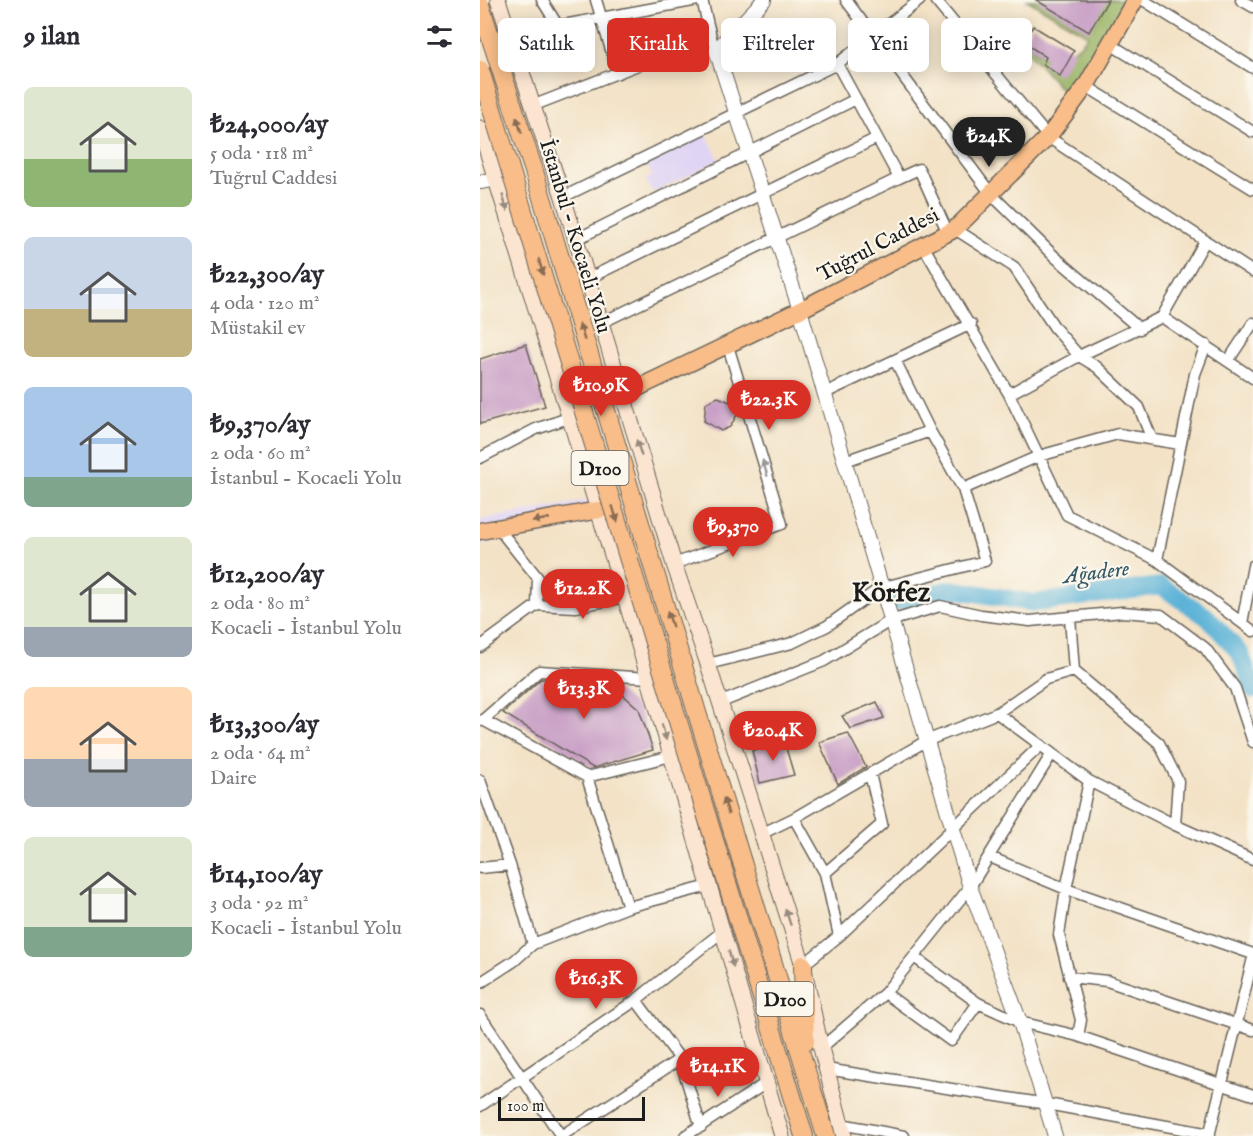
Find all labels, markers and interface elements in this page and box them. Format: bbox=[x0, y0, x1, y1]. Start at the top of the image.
chip: Satılık bbox=[498, 18, 595, 72]
chip: Kiralık bbox=[607, 18, 709, 72]
chip: Filtreler bbox=[721, 18, 836, 72]
chip: Yeni bbox=[848, 18, 929, 72]
chip: Daire bbox=[941, 18, 1032, 72]
text: 9 ilan bbox=[24, 20, 80, 53]
icon: filters bbox=[423, 20, 456, 53]
text: ₺24,000/ay bbox=[210, 108, 328, 141]
icon: home bbox=[72, 111, 144, 183]
one-way arrow bbox=[514, 116, 523, 134]
pin: ₺24K bbox=[953, 117, 1025, 168]
text: ₺24K bbox=[966, 124, 1012, 149]
street label: İstanbul - Kocaeli Yolu bbox=[532, 136, 617, 337]
text: 5 oda · 118 m² bbox=[210, 141, 313, 166]
text: Tuğrul Caddesi bbox=[210, 166, 337, 191]
one-way arrow bbox=[501, 194, 510, 212]
street label: Tuğrul Caddesi bbox=[813, 202, 944, 289]
text: ₺22,300/ay bbox=[210, 258, 324, 291]
one-way arrow bbox=[537, 258, 546, 276]
icon: home bbox=[72, 261, 144, 333]
text: 4 oda · 120 m² bbox=[210, 291, 319, 316]
text: Müstakil ev bbox=[210, 316, 305, 341]
one-way arrow bbox=[577, 323, 586, 341]
pin: ₺10.9K bbox=[552, 366, 650, 417]
text: ₺10.9K bbox=[573, 373, 629, 398]
pin: ₺22.3K bbox=[720, 380, 818, 431]
text: ₺22.3K bbox=[741, 387, 797, 412]
text: ₺9,370/ay bbox=[210, 408, 310, 441]
icon: home bbox=[72, 411, 144, 483]
one-way arrow bbox=[634, 439, 643, 457]
text: 2 oda · 60 m² bbox=[210, 441, 311, 466]
road number: D100 bbox=[572, 451, 628, 485]
one-way arrow bbox=[760, 459, 769, 477]
text: İstanbul - Kocaeli Yolu bbox=[210, 466, 402, 491]
one-way arrow bbox=[610, 505, 620, 523]
pin: ₺9,370 bbox=[684, 507, 782, 558]
text: ₺9,370 bbox=[707, 514, 759, 539]
one-way arrow bbox=[531, 516, 550, 525]
water label: Ağadere bbox=[1060, 555, 1131, 591]
text: ₺12,200/ay bbox=[210, 558, 324, 591]
icon: home bbox=[72, 561, 144, 633]
pin: ₺12.2K bbox=[534, 569, 632, 620]
text: ₺12.2K bbox=[555, 576, 611, 601]
district label: Körfez bbox=[852, 577, 931, 611]
text: 2 oda · 80 m² bbox=[210, 591, 310, 616]
one-way arrow bbox=[665, 610, 674, 628]
text: Kocaeli - İstanbul Yolu bbox=[210, 616, 402, 641]
pin: ₺13.3K bbox=[535, 669, 633, 720]
text: ₺13.3K bbox=[558, 676, 610, 701]
text: ₺13,300/ay bbox=[210, 708, 319, 741]
icon: home bbox=[72, 711, 144, 783]
pin: ₺20.4K bbox=[724, 711, 822, 762]
text: ₺20.4K bbox=[743, 718, 803, 743]
one-way arrow bbox=[660, 723, 669, 741]
text: 2 oda · 64 m² bbox=[210, 741, 311, 766]
text: Daire bbox=[210, 766, 257, 791]
one-way arrow bbox=[721, 797, 730, 815]
text: ₺14,100/ay bbox=[210, 858, 323, 891]
icon: home bbox=[72, 861, 144, 933]
text: 3 oda · 92 m² bbox=[210, 891, 309, 916]
one-way arrow bbox=[783, 908, 792, 926]
text: Kocaeli - İstanbul Yolu bbox=[210, 916, 402, 941]
one-way arrow bbox=[727, 950, 736, 968]
pin: ₺16.3K bbox=[547, 959, 645, 1010]
text: ₺16.3K bbox=[569, 966, 623, 991]
road number: D100 bbox=[756, 982, 814, 1016]
pin: ₺14.1K bbox=[669, 1047, 767, 1098]
text: ₺14.1K bbox=[690, 1054, 746, 1079]
scale bar bbox=[498, 1094, 645, 1122]
text: 100 m bbox=[507, 1097, 544, 1117]

